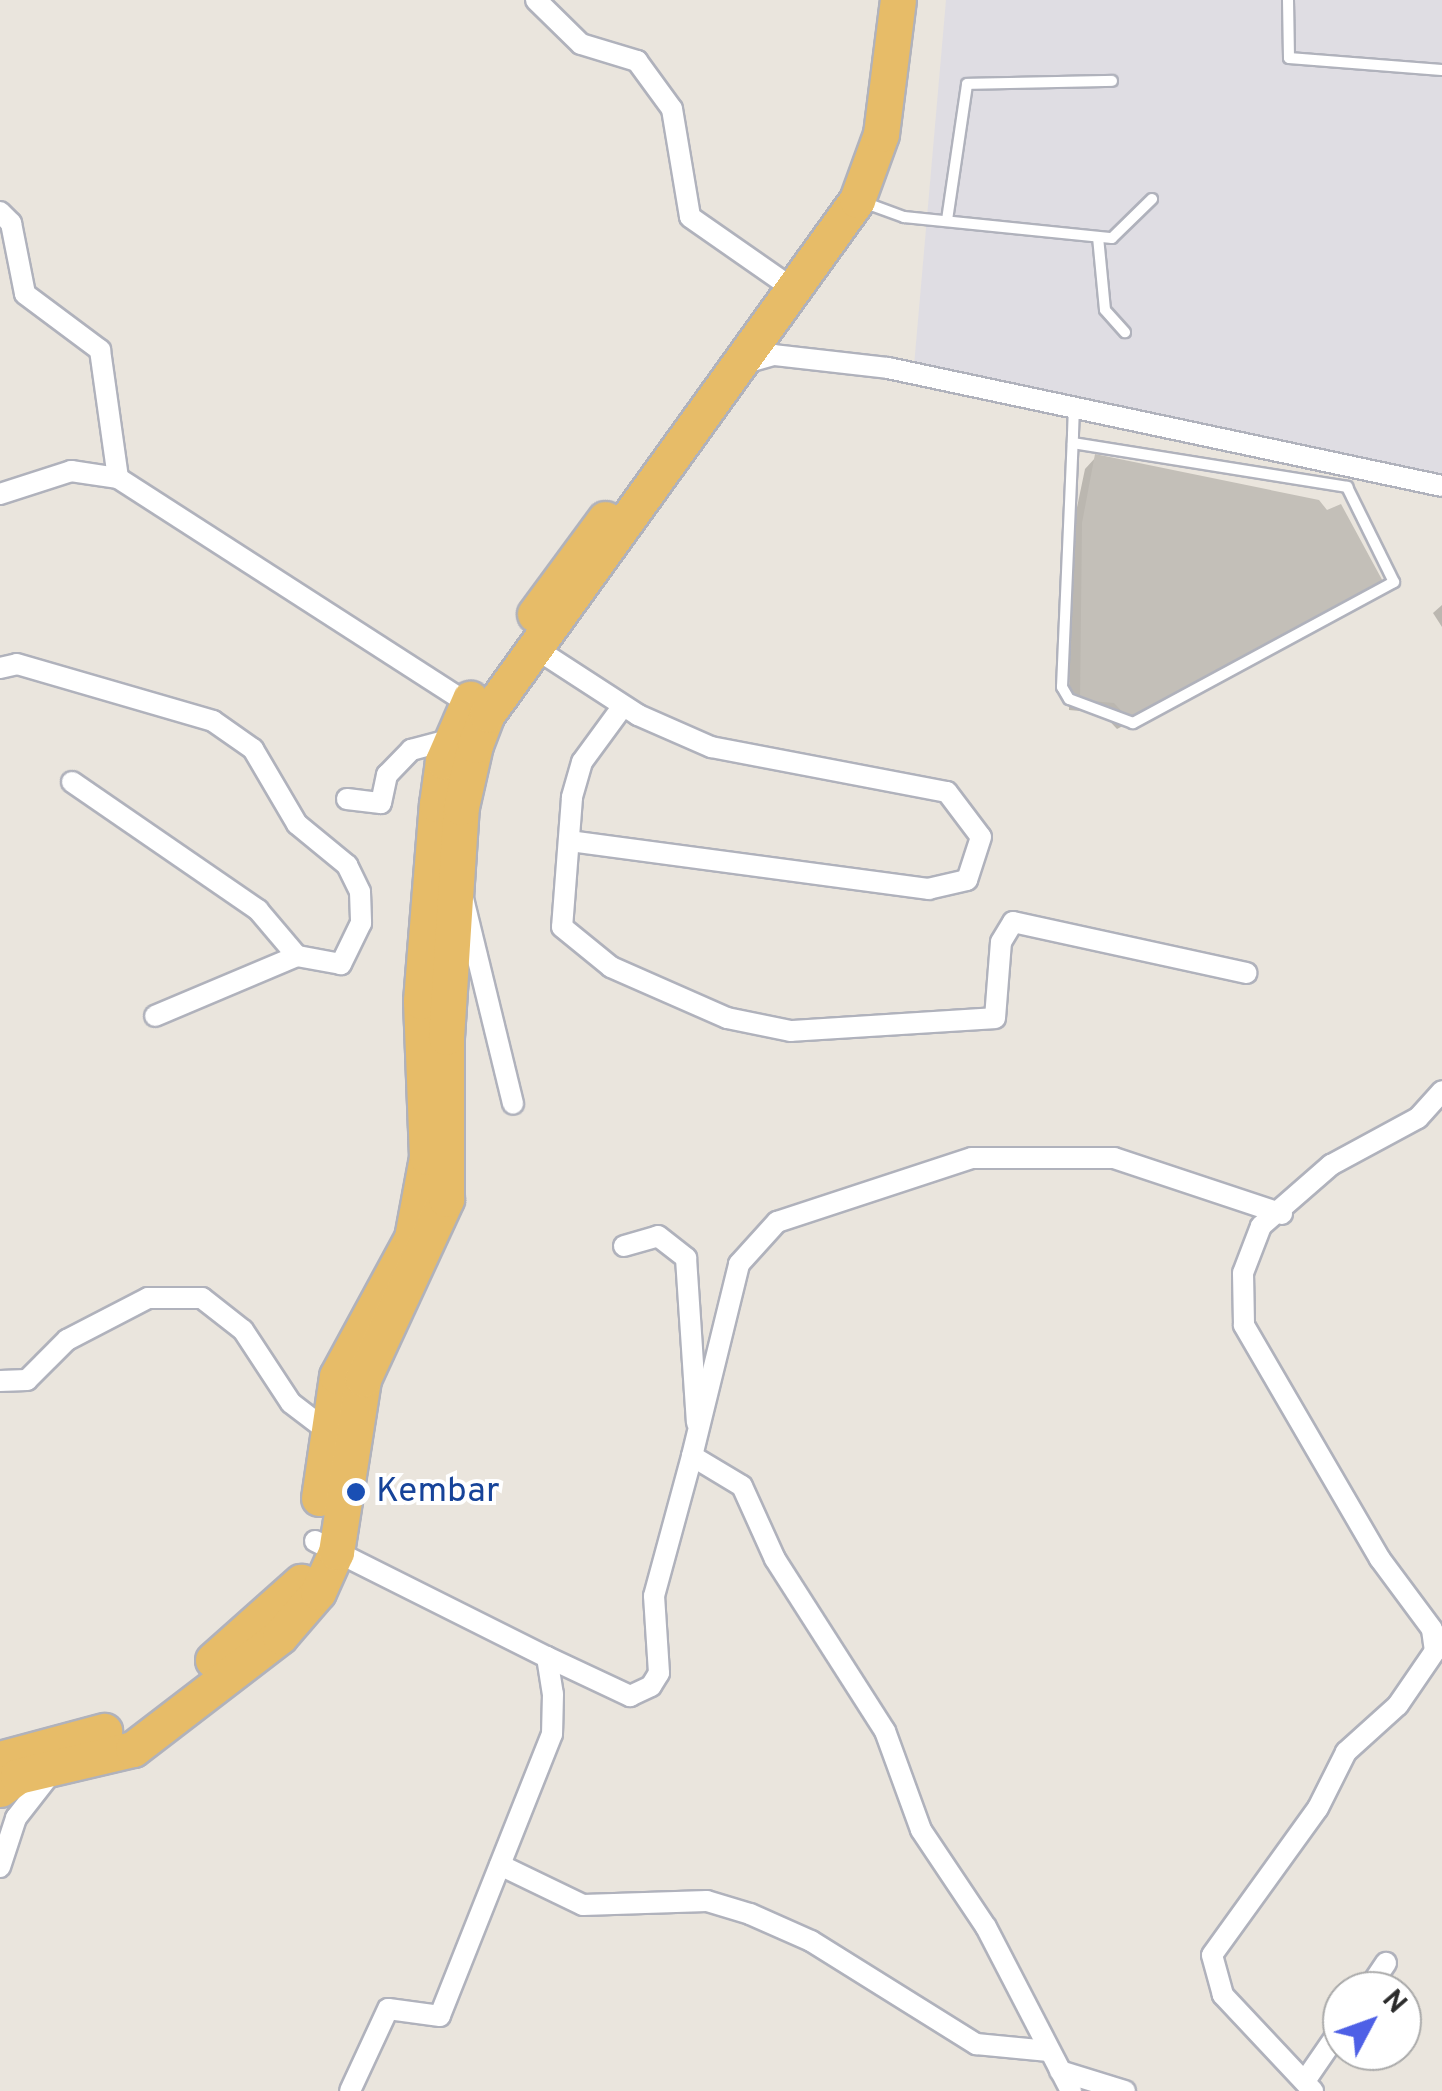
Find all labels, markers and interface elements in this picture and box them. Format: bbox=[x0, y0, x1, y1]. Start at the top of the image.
place label: Kembar bbox=[376, 1471, 500, 1513]
marker: Kembar bbox=[345, 1481, 367, 1503]
north arrow bbox=[1322, 1971, 1422, 2071]
text: N bbox=[1373, 1983, 1413, 2022]

